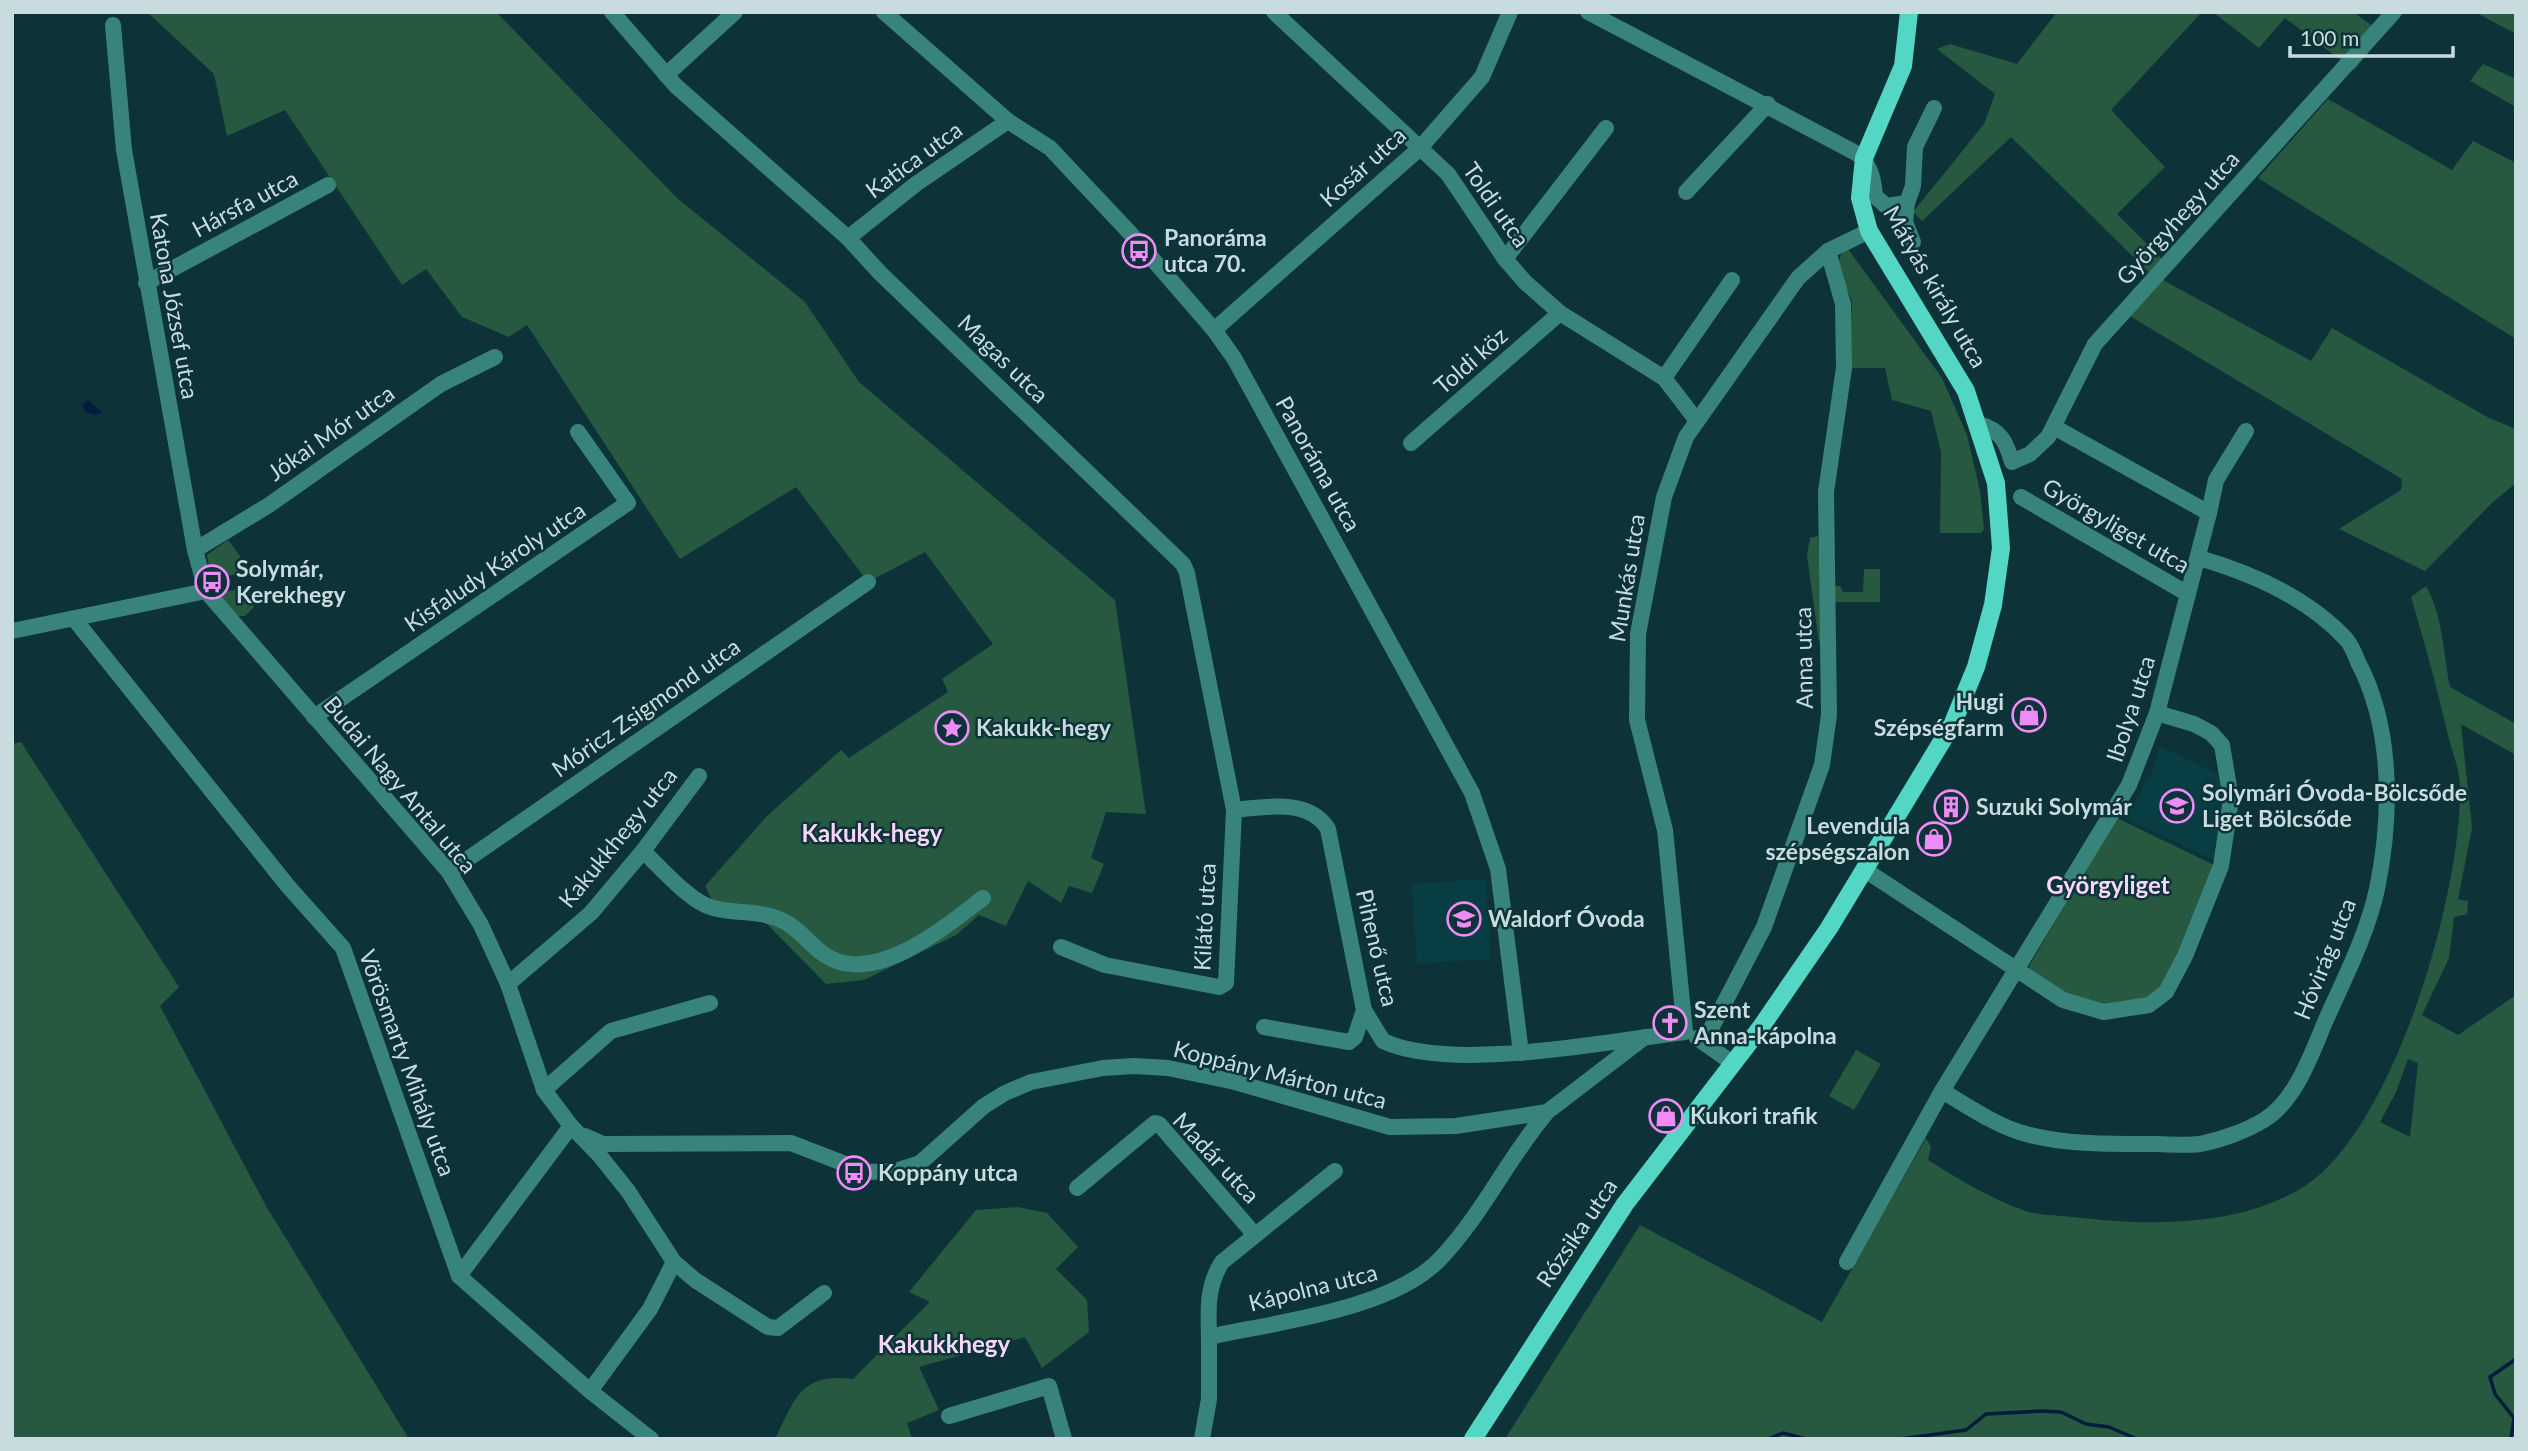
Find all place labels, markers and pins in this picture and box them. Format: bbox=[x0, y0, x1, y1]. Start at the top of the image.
place label: Panoráma utca 70. bbox=[1164, 223, 1267, 277]
bus stop icon: Panoráma utca 70. bbox=[1120, 232, 1158, 270]
place label: Solymár, Kerekhegy bbox=[236, 554, 346, 608]
bus stop icon: Solymár, Kerekhegy bbox=[193, 563, 231, 601]
place label: Hugi Szépségfarm bbox=[1874, 687, 2004, 741]
shop icon: Hugi Szépségfarm bbox=[2010, 696, 2048, 734]
place icon: Kakukk-hegy bbox=[933, 709, 971, 747]
place label: Kakukk-hegy bbox=[976, 713, 1112, 741]
place label: Solymári Óvoda-Bölcsőde Liget Bölcsőde bbox=[2202, 778, 2467, 832]
school or university icon: Solymári Óvoda-Bölcsőde Liget Bölcsőde bbox=[2158, 787, 2196, 825]
building icon: Suzuki Solymár bbox=[1932, 788, 1970, 826]
place label: Suzuki Solymár bbox=[1976, 792, 2132, 820]
place label: Levendula szépségszalon bbox=[1765, 811, 1910, 865]
shop icon: Levendula szépségszalon bbox=[1915, 820, 1953, 858]
school or university icon: Waldorf Óvoda bbox=[1445, 900, 1483, 938]
place label: Waldorf Óvoda bbox=[1488, 904, 1645, 932]
place label: Szent Anna-kápolna bbox=[1693, 995, 1837, 1049]
church icon: Szent Anna-kápolna bbox=[1651, 1004, 1689, 1042]
shop icon: Kukori trafik bbox=[1647, 1097, 1685, 1135]
place label: Kukori trafik bbox=[1690, 1101, 1818, 1129]
bus stop icon: Koppány utca bbox=[835, 1154, 873, 1192]
place label: Koppány utca bbox=[878, 1158, 1018, 1186]

